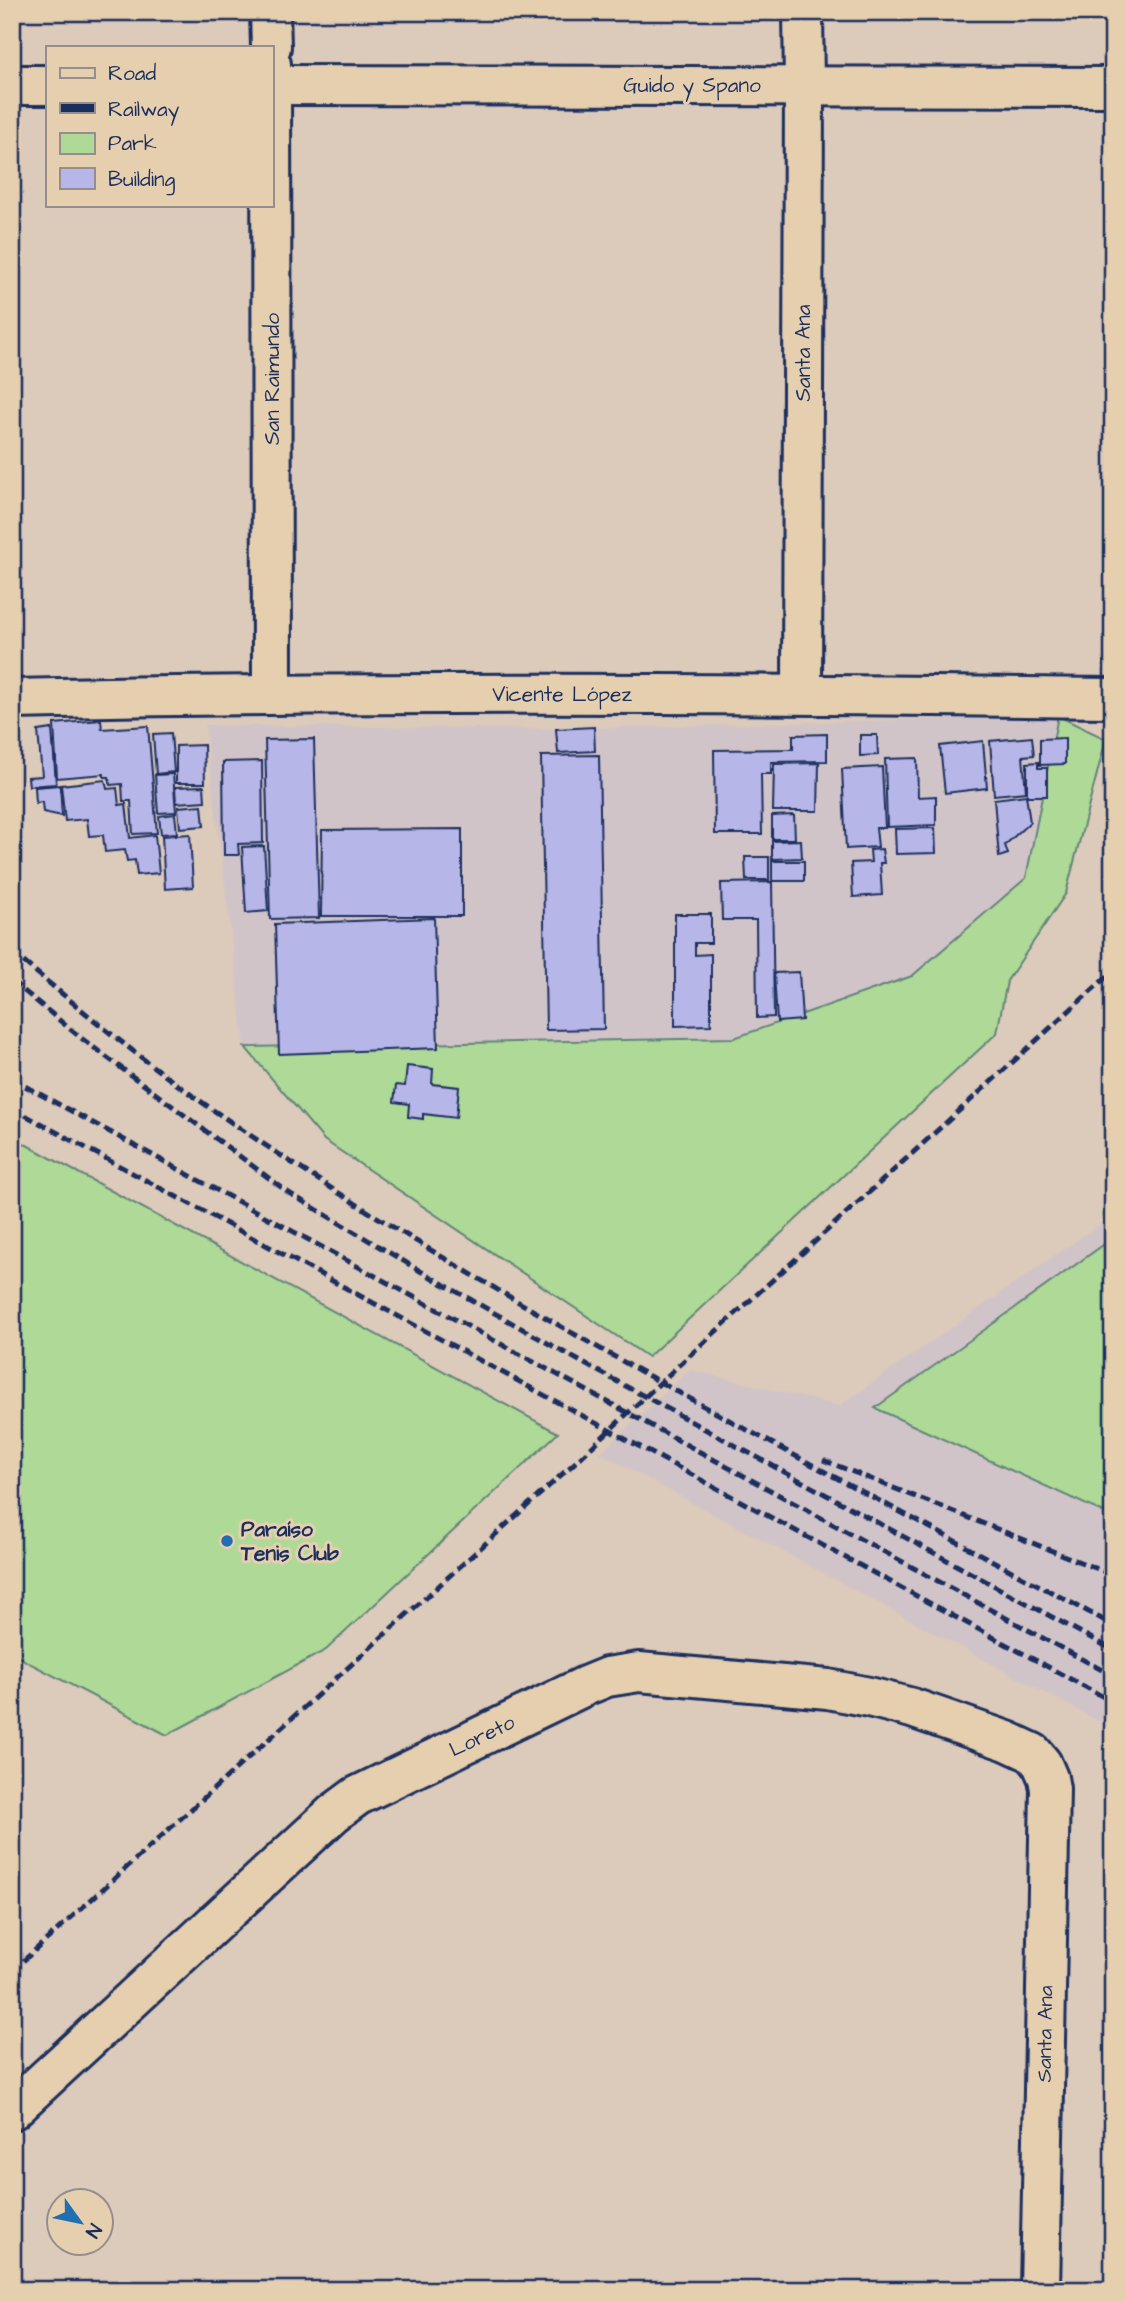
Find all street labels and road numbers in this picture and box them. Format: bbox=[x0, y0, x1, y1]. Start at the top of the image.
street label: Guido y Spano bbox=[623, 71, 761, 102]
street label: Santa Ana bbox=[789, 304, 818, 401]
street label: San Raimundo bbox=[258, 313, 287, 445]
street label: Vicente López bbox=[492, 680, 632, 710]
street label: Loreto bbox=[444, 1708, 520, 1764]
street label: Santa Ana bbox=[1030, 1985, 1060, 2083]

